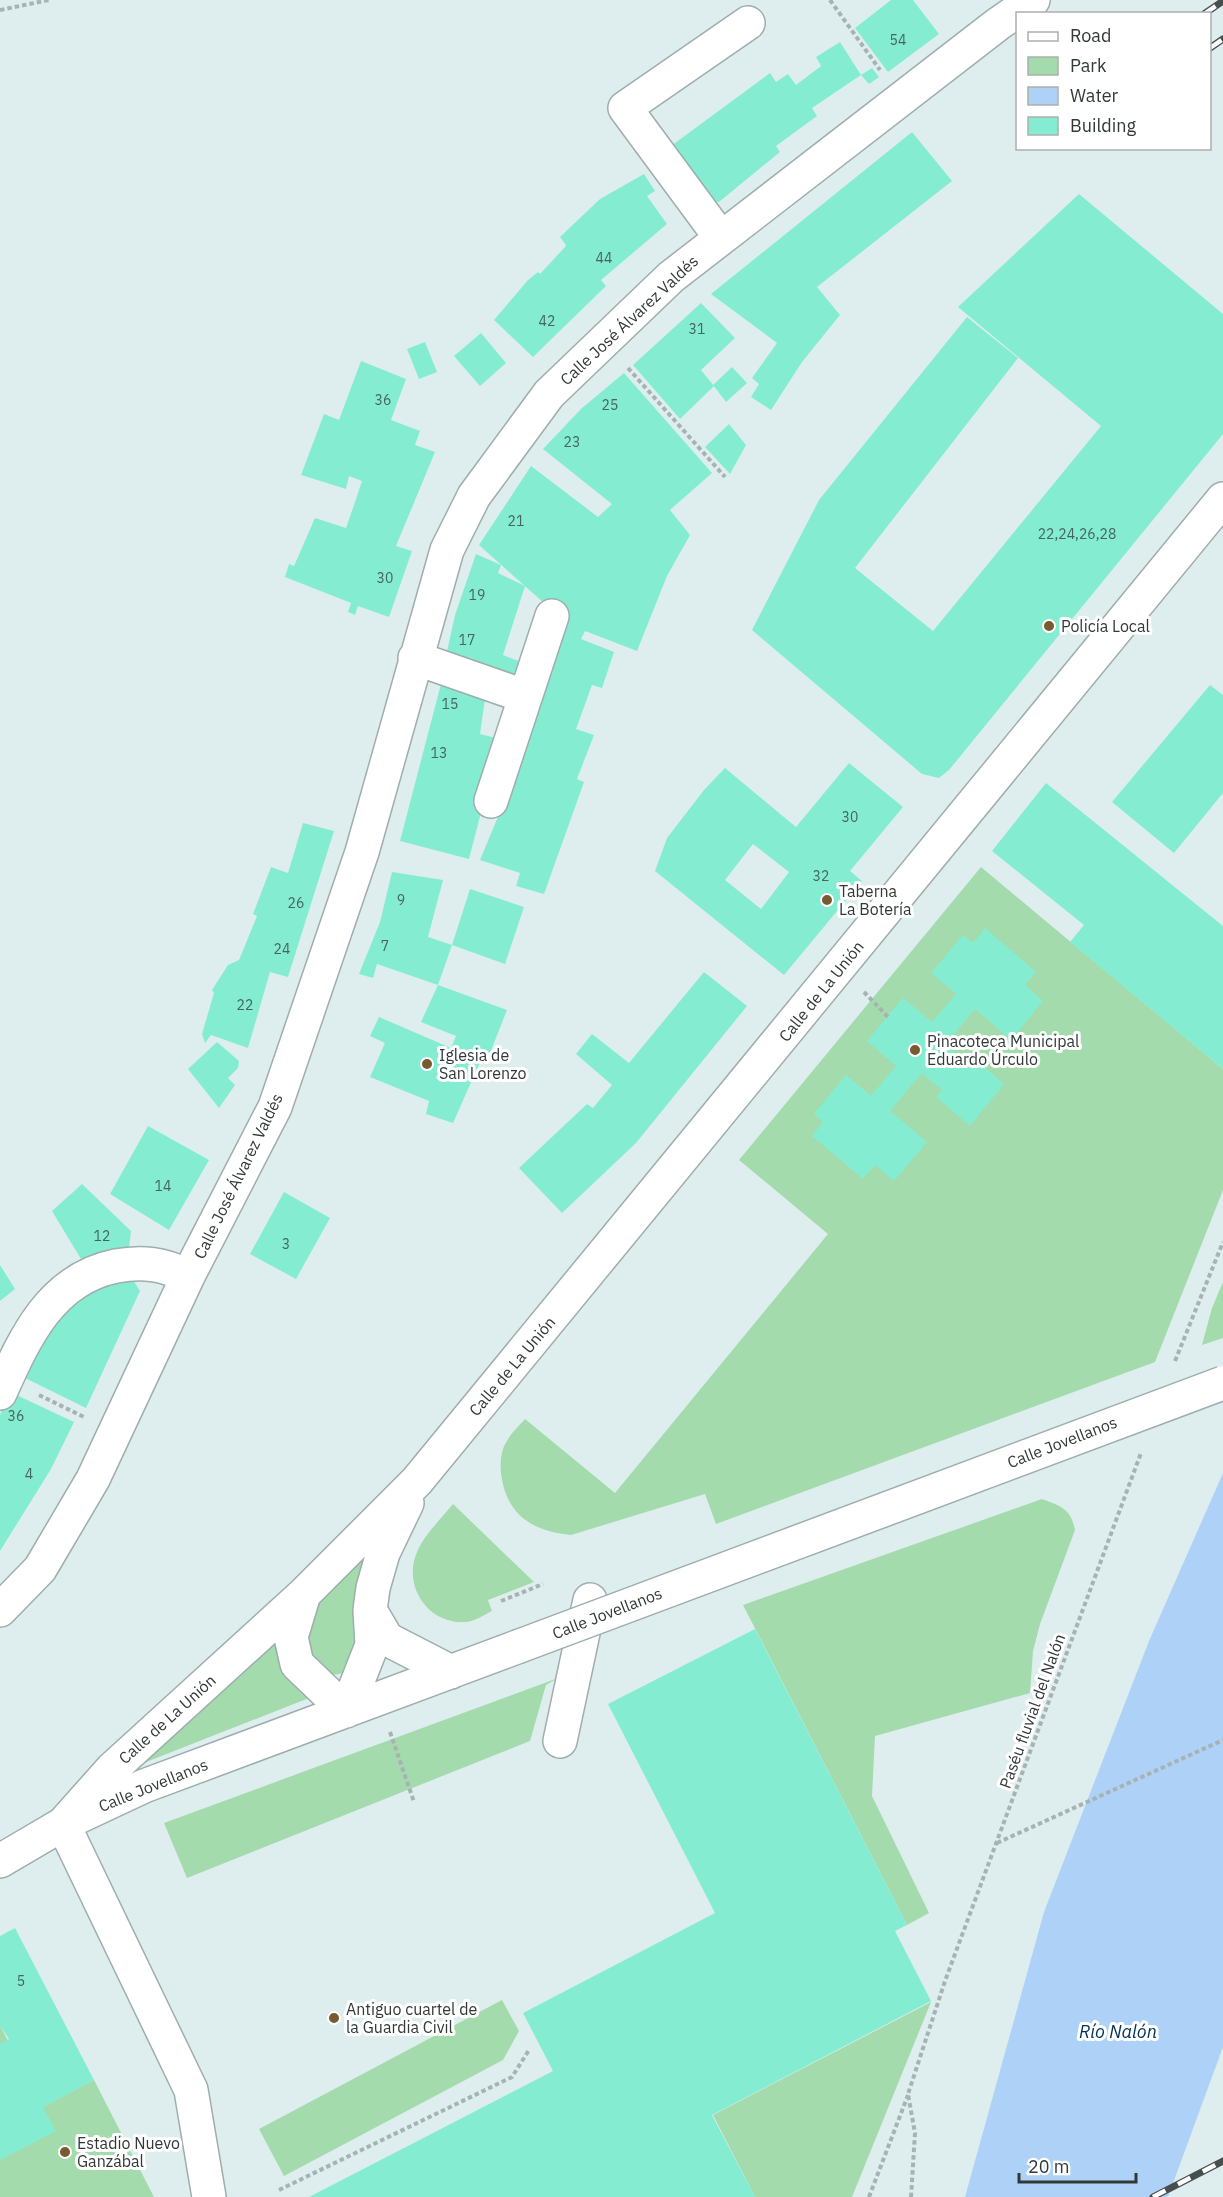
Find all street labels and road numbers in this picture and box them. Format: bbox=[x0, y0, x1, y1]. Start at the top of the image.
street label: Calle José Álvarez Valdés bbox=[555, 250, 702, 389]
street label: Calle de La Unión bbox=[774, 937, 868, 1045]
street label: Calle José Álvarez Valdés bbox=[188, 1090, 287, 1262]
street label: Calle de La Unión bbox=[465, 1312, 559, 1420]
street label: Calle Jovellanos bbox=[1004, 1412, 1120, 1472]
street label: Calle Jovellanos bbox=[549, 1583, 665, 1643]
street label: Paséu fluvial del Nalón bbox=[995, 1631, 1069, 1791]
street label: Calle de La Unión bbox=[114, 1670, 220, 1768]
street label: Calle Jovellanos bbox=[95, 1754, 211, 1816]

